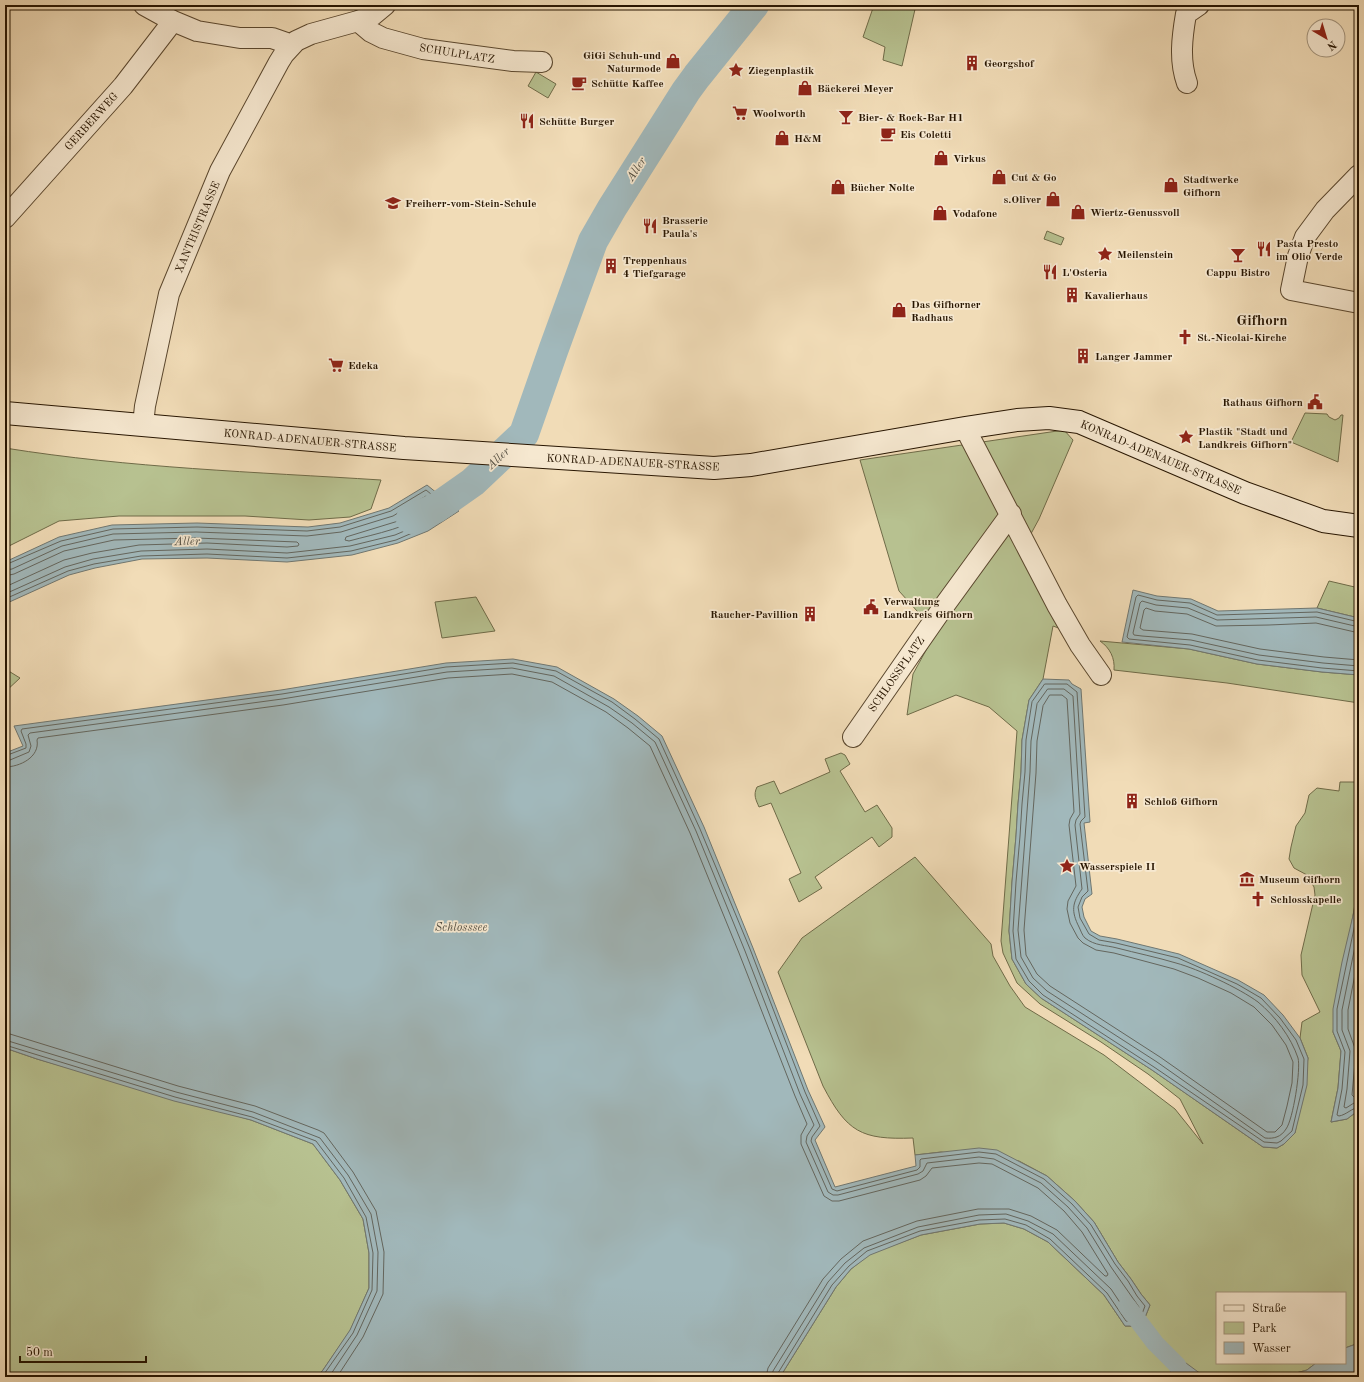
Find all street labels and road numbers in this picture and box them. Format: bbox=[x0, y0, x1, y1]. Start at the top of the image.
street label: SCHULPLATZ bbox=[418, 43, 495, 66]
street label: GERBERWEG bbox=[63, 91, 121, 153]
street label: XANTHISTRASSE bbox=[174, 180, 223, 275]
street label: KONRAD-ADENAUER-STRASSE bbox=[1078, 419, 1242, 497]
street label: KONRAD-ADENAUER-STRASSE bbox=[223, 428, 397, 455]
street label: KONRAD-ADENAUER-STRASSE bbox=[546, 453, 720, 474]
street label: SCHLOSSPLATZ bbox=[867, 635, 927, 714]

